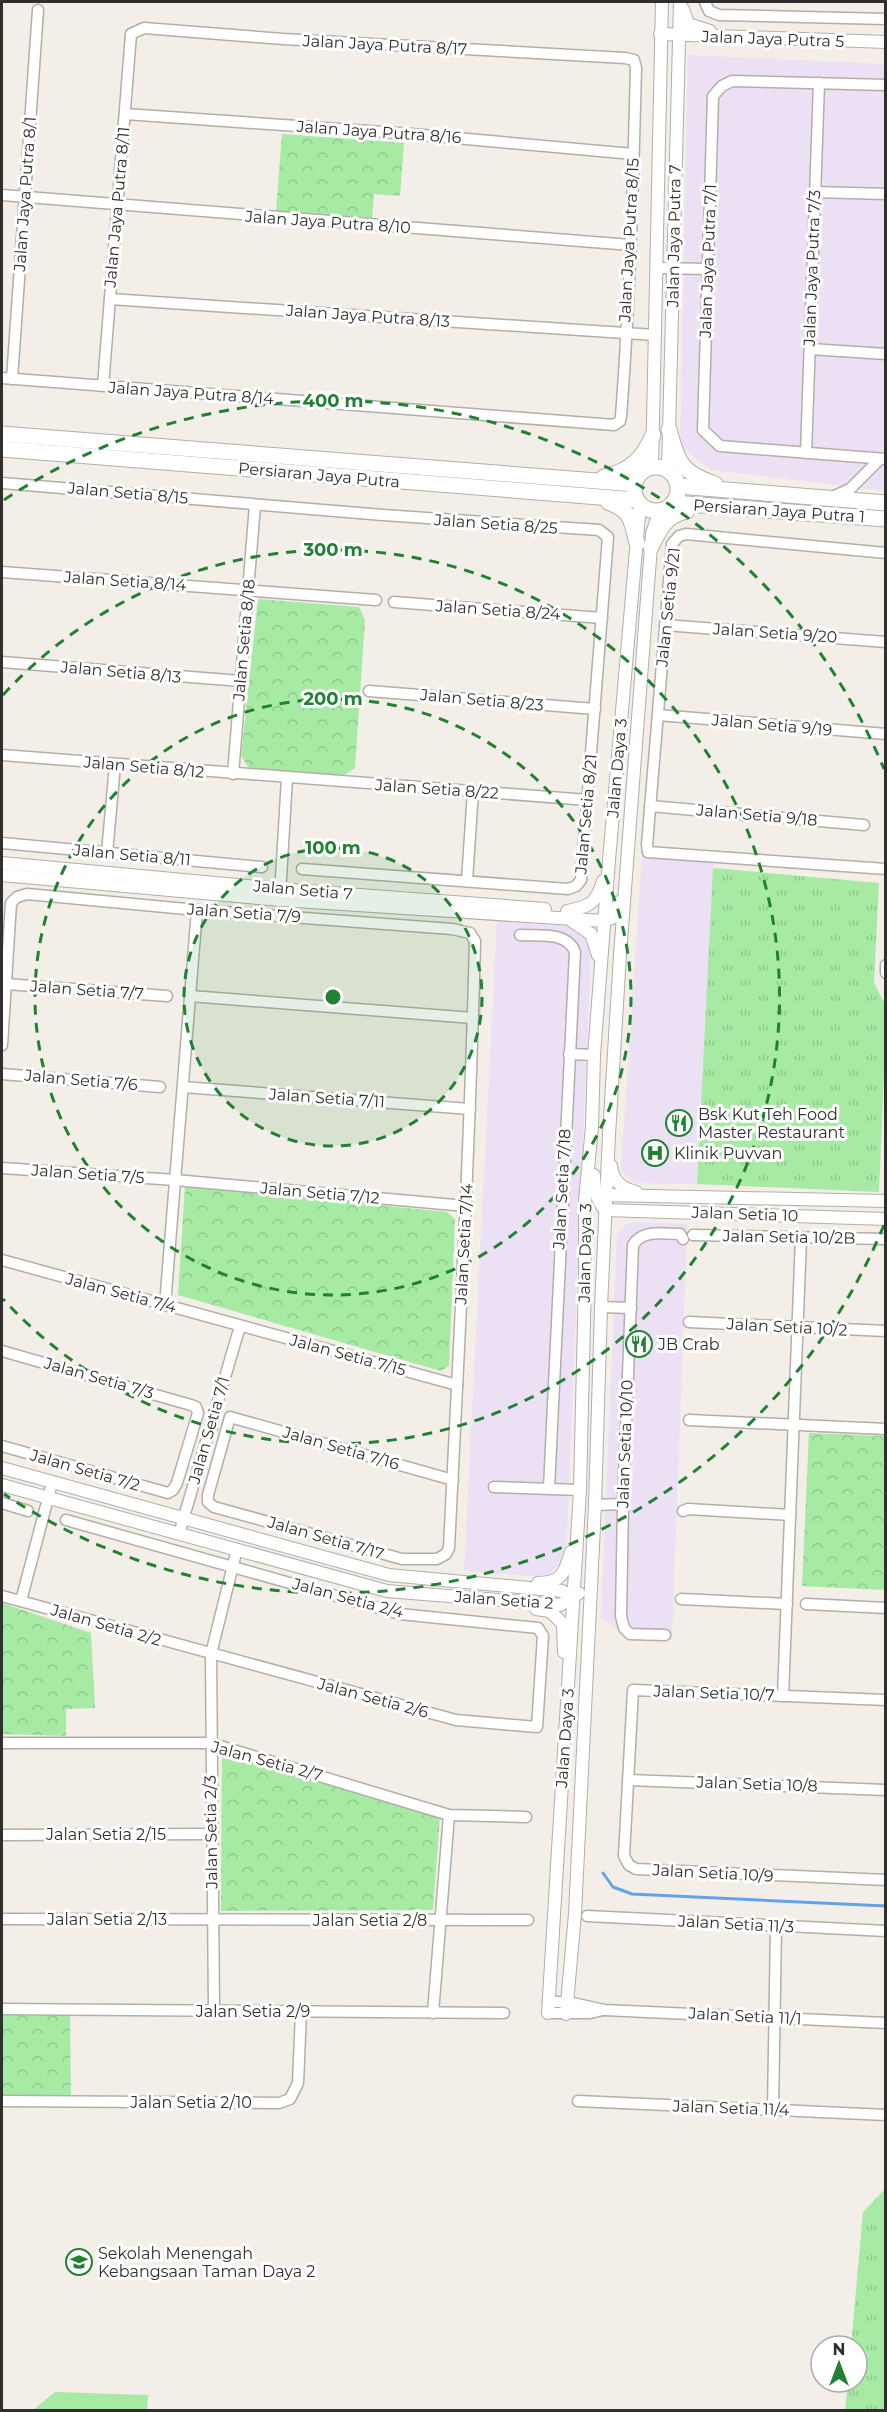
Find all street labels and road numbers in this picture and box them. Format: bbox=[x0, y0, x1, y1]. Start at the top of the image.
street label: Jalan Jaya Putra 5 bbox=[700, 27, 845, 51]
street label: Jalan Jaya Putra 8/17 bbox=[301, 31, 468, 59]
street label: Jalan Jaya Putra 8/1 bbox=[10, 116, 40, 273]
street label: Jalan Jaya Putra 8/16 bbox=[295, 117, 462, 147]
street label: Jalan Jaya Putra 8/11 bbox=[100, 126, 133, 289]
street label: Jalan Jaya Putra 8/15 bbox=[615, 157, 643, 324]
street label: Jalan Jaya Putra 7 bbox=[663, 164, 685, 309]
street label: Jalan Jaya Putra 7/1 bbox=[696, 184, 720, 339]
street label: Jalan Jaya Putra 7/3 bbox=[800, 189, 824, 348]
street label: Jalan Jaya Putra 8/10 bbox=[244, 207, 411, 237]
street label: Jalan Jaya Putra 8/13 bbox=[284, 301, 451, 331]
street label: Jalan Jaya Putra 8/14 bbox=[107, 378, 275, 408]
street label: Persiaran Jaya Putra bbox=[237, 458, 401, 492]
street label: Jalan Setia 8/15 bbox=[66, 478, 189, 508]
street label: Persiaran Jaya Putra 1 bbox=[692, 496, 866, 526]
street label: Jalan Setia 8/25 bbox=[433, 510, 558, 538]
street label: Jalan Setia 9/21 bbox=[652, 546, 684, 669]
street label: Jalan Setia 8/14 bbox=[62, 567, 187, 595]
street label: Jalan Setia 8/18 bbox=[229, 578, 259, 703]
street label: Jalan Setia 8/24 bbox=[434, 596, 561, 624]
street label: Jalan Setia 9/20 bbox=[711, 619, 838, 647]
street label: Jalan Setia 8/13 bbox=[59, 657, 182, 687]
street label: Jalan Setia 8/23 bbox=[418, 685, 545, 715]
street label: Jalan Setia 9/19 bbox=[710, 710, 833, 740]
street label: Jalan Daya 3 bbox=[603, 718, 631, 819]
street label: Jalan Setia 8/12 bbox=[82, 752, 205, 782]
street label: Jalan Setia 8/21 bbox=[571, 753, 601, 876]
street label: Jalan Setia 8/22 bbox=[374, 775, 499, 803]
street label: Jalan Setia 9/18 bbox=[695, 800, 818, 830]
street label: Jalan Setia 8/11 bbox=[72, 840, 191, 870]
street label: Jalan Setia 7 bbox=[252, 876, 353, 904]
street label: Jalan Setia 7/9 bbox=[185, 899, 302, 926]
street label: Jalan Setia 7/7 bbox=[29, 976, 144, 1003]
street label: Jalan Setia 7/6 bbox=[23, 1065, 139, 1094]
street label: Jalan Setia 7/11 bbox=[267, 1084, 386, 1112]
street label: Jalan Setia 7/18 bbox=[549, 1128, 575, 1251]
street label: Jalan Setia 7/5 bbox=[30, 1161, 145, 1187]
street label: Jalan Setia 7/12 bbox=[259, 1178, 380, 1208]
street label: Jalan Setia 7/14 bbox=[451, 1183, 477, 1306]
street label: Jalan Daya 3 bbox=[575, 1203, 595, 1304]
street label: Jalan Setia 10 bbox=[690, 1203, 799, 1225]
street label: Jalan Setia 10/2B bbox=[721, 1226, 856, 1248]
street label: Jalan Setia 7/4 bbox=[63, 1269, 179, 1317]
street label: Jalan Setia 10/2 bbox=[725, 1314, 848, 1340]
street label: Jalan Setia 7/15 bbox=[287, 1330, 408, 1380]
street label: Jalan Setia 7/3 bbox=[41, 1353, 156, 1403]
street label: Jalan Setia 7/1 bbox=[184, 1374, 233, 1487]
street label: Jalan Setia 10/10 bbox=[613, 1380, 637, 1509]
street label: Jalan Setia 7/16 bbox=[280, 1422, 402, 1474]
street label: Jalan Setia 7/2 bbox=[27, 1445, 142, 1495]
street label: Jalan Setia 7/17 bbox=[265, 1512, 386, 1564]
street label: Jalan Setia 2/4 bbox=[289, 1574, 406, 1622]
street label: Jalan Setia 2 bbox=[453, 1587, 554, 1613]
street label: Jalan Setia 2/2 bbox=[48, 1600, 163, 1650]
street label: Jalan Setia 2/6 bbox=[314, 1674, 431, 1722]
street label: Jalan Setia 10/7 bbox=[652, 1681, 775, 1705]
street label: Jalan Daya 3 bbox=[552, 1688, 578, 1789]
street label: Jalan Setia 2/7 bbox=[208, 1737, 325, 1785]
street label: Jalan Setia 10/8 bbox=[695, 1772, 818, 1796]
street label: Jalan Setia 2/3 bbox=[201, 1775, 222, 1890]
street label: Jalan Setia 2/15 bbox=[45, 1825, 166, 1844]
street label: Jalan Setia 10/9 bbox=[651, 1860, 774, 1886]
street label: Jalan Setia 2/13 bbox=[46, 1910, 167, 1929]
street label: Jalan Setia 2/8 bbox=[312, 1911, 427, 1930]
street label: Jalan Setia 11/3 bbox=[677, 1911, 794, 1937]
street label: Jalan Setia 2/9 bbox=[195, 2002, 310, 2021]
street label: Jalan Setia 11/1 bbox=[687, 2003, 802, 2028]
street label: Jalan Setia 2/10 bbox=[129, 2093, 252, 2112]
street label: Jalan Setia 11/4 bbox=[671, 2096, 790, 2120]

